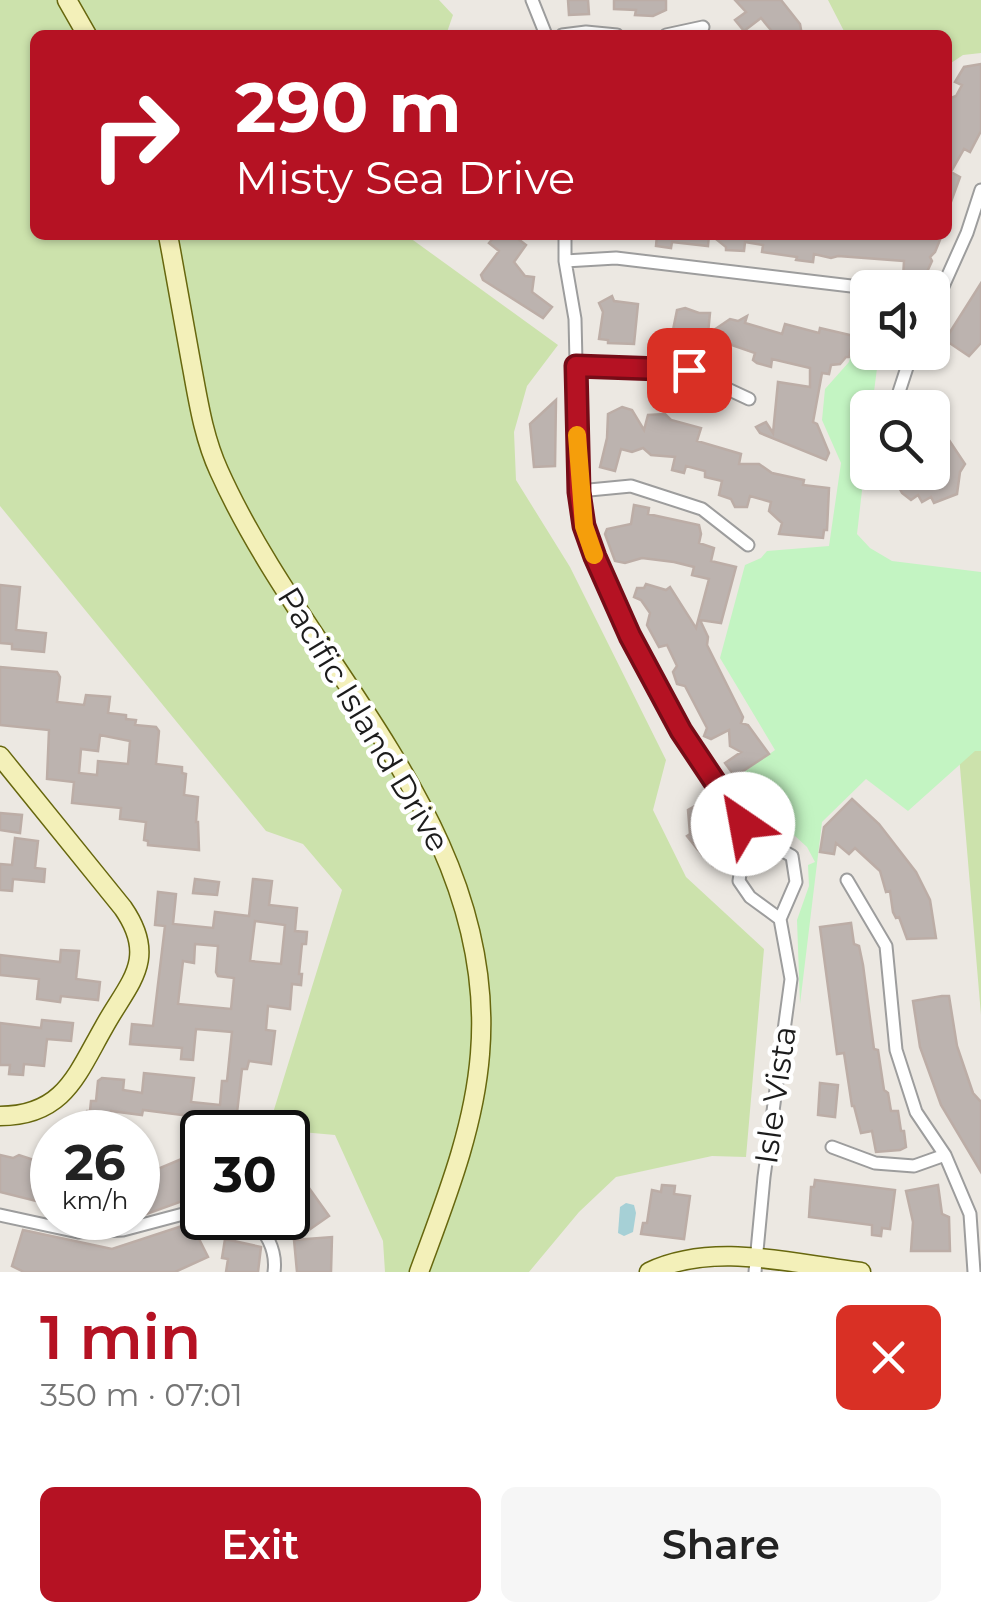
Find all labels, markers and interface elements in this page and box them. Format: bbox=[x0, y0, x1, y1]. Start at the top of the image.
text: 290 m bbox=[235, 64, 462, 150]
icon: right bbox=[70, 70, 200, 200]
text: Misty Sea Drive bbox=[235, 150, 575, 205]
map controls bbox=[850, 270, 950, 490]
button: sound bbox=[850, 270, 950, 370]
pin bbox=[647, 328, 732, 413]
icon: arrive bbox=[662, 343, 717, 398]
button: search bbox=[850, 390, 950, 490]
street label: Pacific Island Drive bbox=[270, 580, 458, 858]
position arrow bbox=[691, 772, 795, 876]
street label: Isle Vista bbox=[746, 1024, 804, 1166]
speed limit sign: 30 bbox=[180, 1110, 310, 1240]
text: 26 bbox=[64, 1132, 126, 1193]
text: km/h bbox=[62, 1185, 128, 1215]
text: 1 min bbox=[40, 1301, 201, 1374]
button: close bbox=[836, 1305, 941, 1410]
text: 350 m · 07:01 bbox=[40, 1375, 243, 1414]
button: Exit bbox=[40, 1487, 481, 1602]
button: Share bbox=[501, 1487, 941, 1602]

